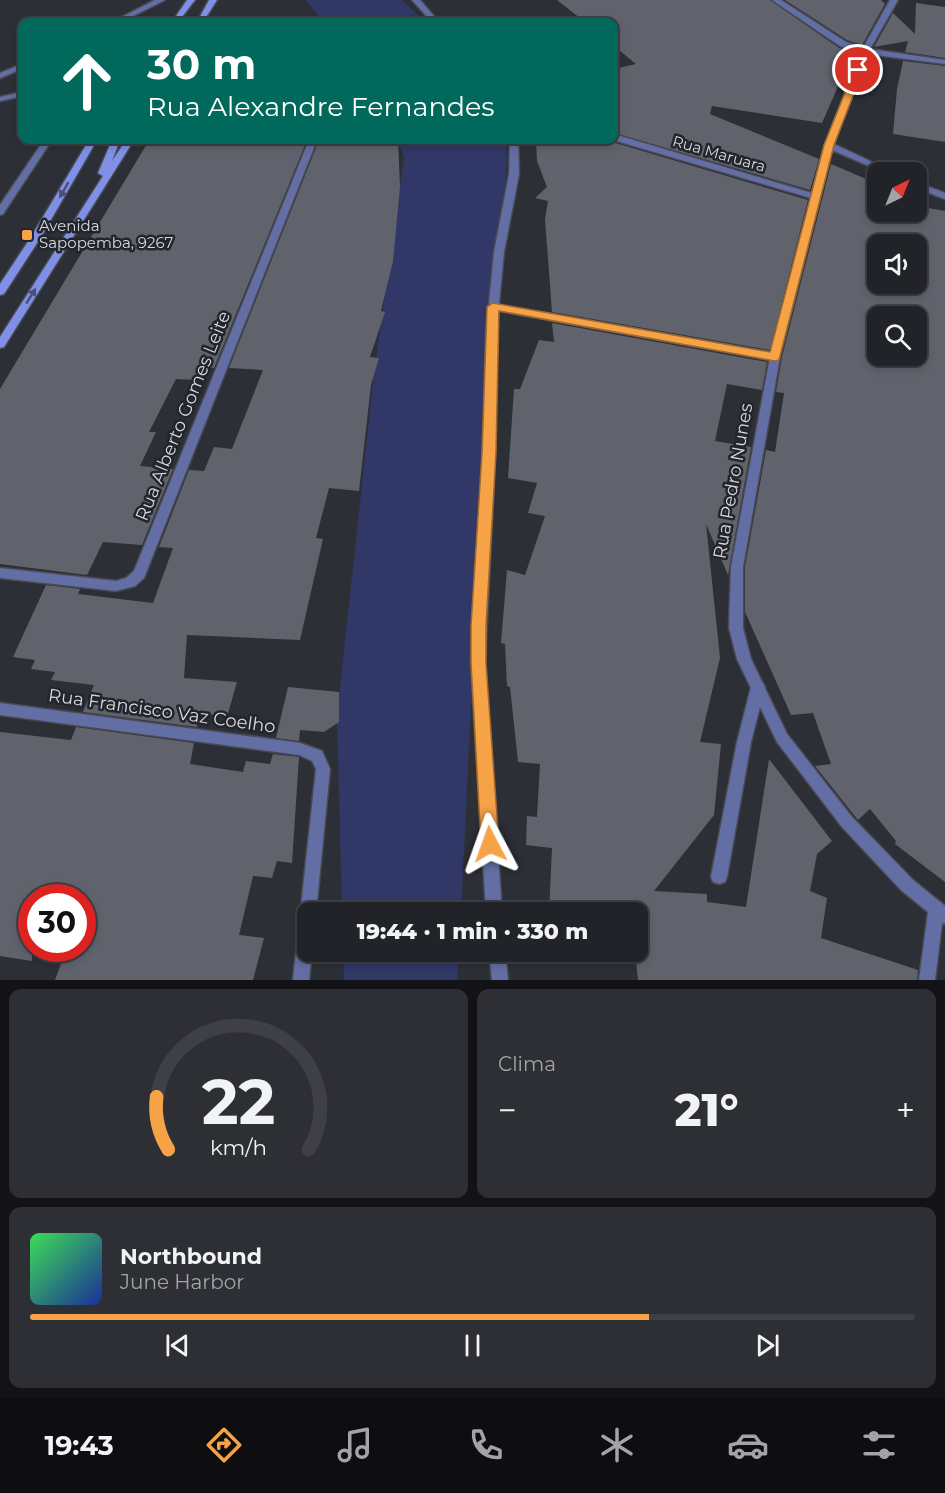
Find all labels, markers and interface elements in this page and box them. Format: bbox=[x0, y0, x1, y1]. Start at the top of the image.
text: 30 m bbox=[147, 38, 256, 90]
icon: ahead bbox=[48, 42, 126, 120]
pin bbox=[832, 44, 883, 95]
icon: arrive bbox=[841, 53, 874, 86]
text: Rua Alexandre Fernandes bbox=[147, 90, 494, 123]
street label: Rua Maruara bbox=[670, 131, 768, 176]
north arrow bbox=[867, 162, 927, 222]
map controls bbox=[867, 162, 927, 366]
one-way arrow bbox=[59, 182, 69, 199]
place label: Avenida Sapopemba, 9267 bbox=[39, 216, 174, 252]
marker: Avenida Sapopemba, 9267 bbox=[20, 228, 34, 242]
button: sound bbox=[867, 234, 927, 294]
one-way arrow bbox=[26, 288, 37, 304]
button: search bbox=[867, 306, 927, 366]
street label: Rua Alberto Gomes Leite bbox=[131, 308, 235, 524]
street label: Rua Pedro Nunes bbox=[708, 401, 758, 561]
street label: Rua Francisco Vaz Coelho bbox=[47, 684, 277, 738]
position arrow bbox=[458, 812, 522, 876]
speed limit sign: 30 bbox=[18, 884, 96, 962]
text: 19:44 · 1 min · 330 m bbox=[357, 918, 588, 945]
text: Clima bbox=[498, 1052, 556, 1076]
text: 22 bbox=[202, 1064, 275, 1140]
text: 21° bbox=[675, 1082, 738, 1137]
text: − bbox=[498, 1090, 517, 1130]
text: + bbox=[896, 1090, 915, 1130]
text: km/h bbox=[210, 1135, 267, 1161]
text: Northbound bbox=[120, 1243, 262, 1270]
text: June Harbor bbox=[120, 1270, 244, 1294]
icon: previous bbox=[161, 1329, 194, 1362]
icon: pause bbox=[456, 1329, 489, 1362]
icon: next bbox=[751, 1329, 784, 1362]
icon: directions bbox=[203, 1424, 245, 1466]
icon: music bbox=[334, 1424, 376, 1466]
icon: phone bbox=[465, 1424, 507, 1466]
icon: climate bbox=[596, 1424, 638, 1466]
icon: car bbox=[727, 1424, 769, 1466]
icon: filters bbox=[858, 1424, 900, 1466]
text: 19:43 bbox=[45, 1429, 114, 1462]

